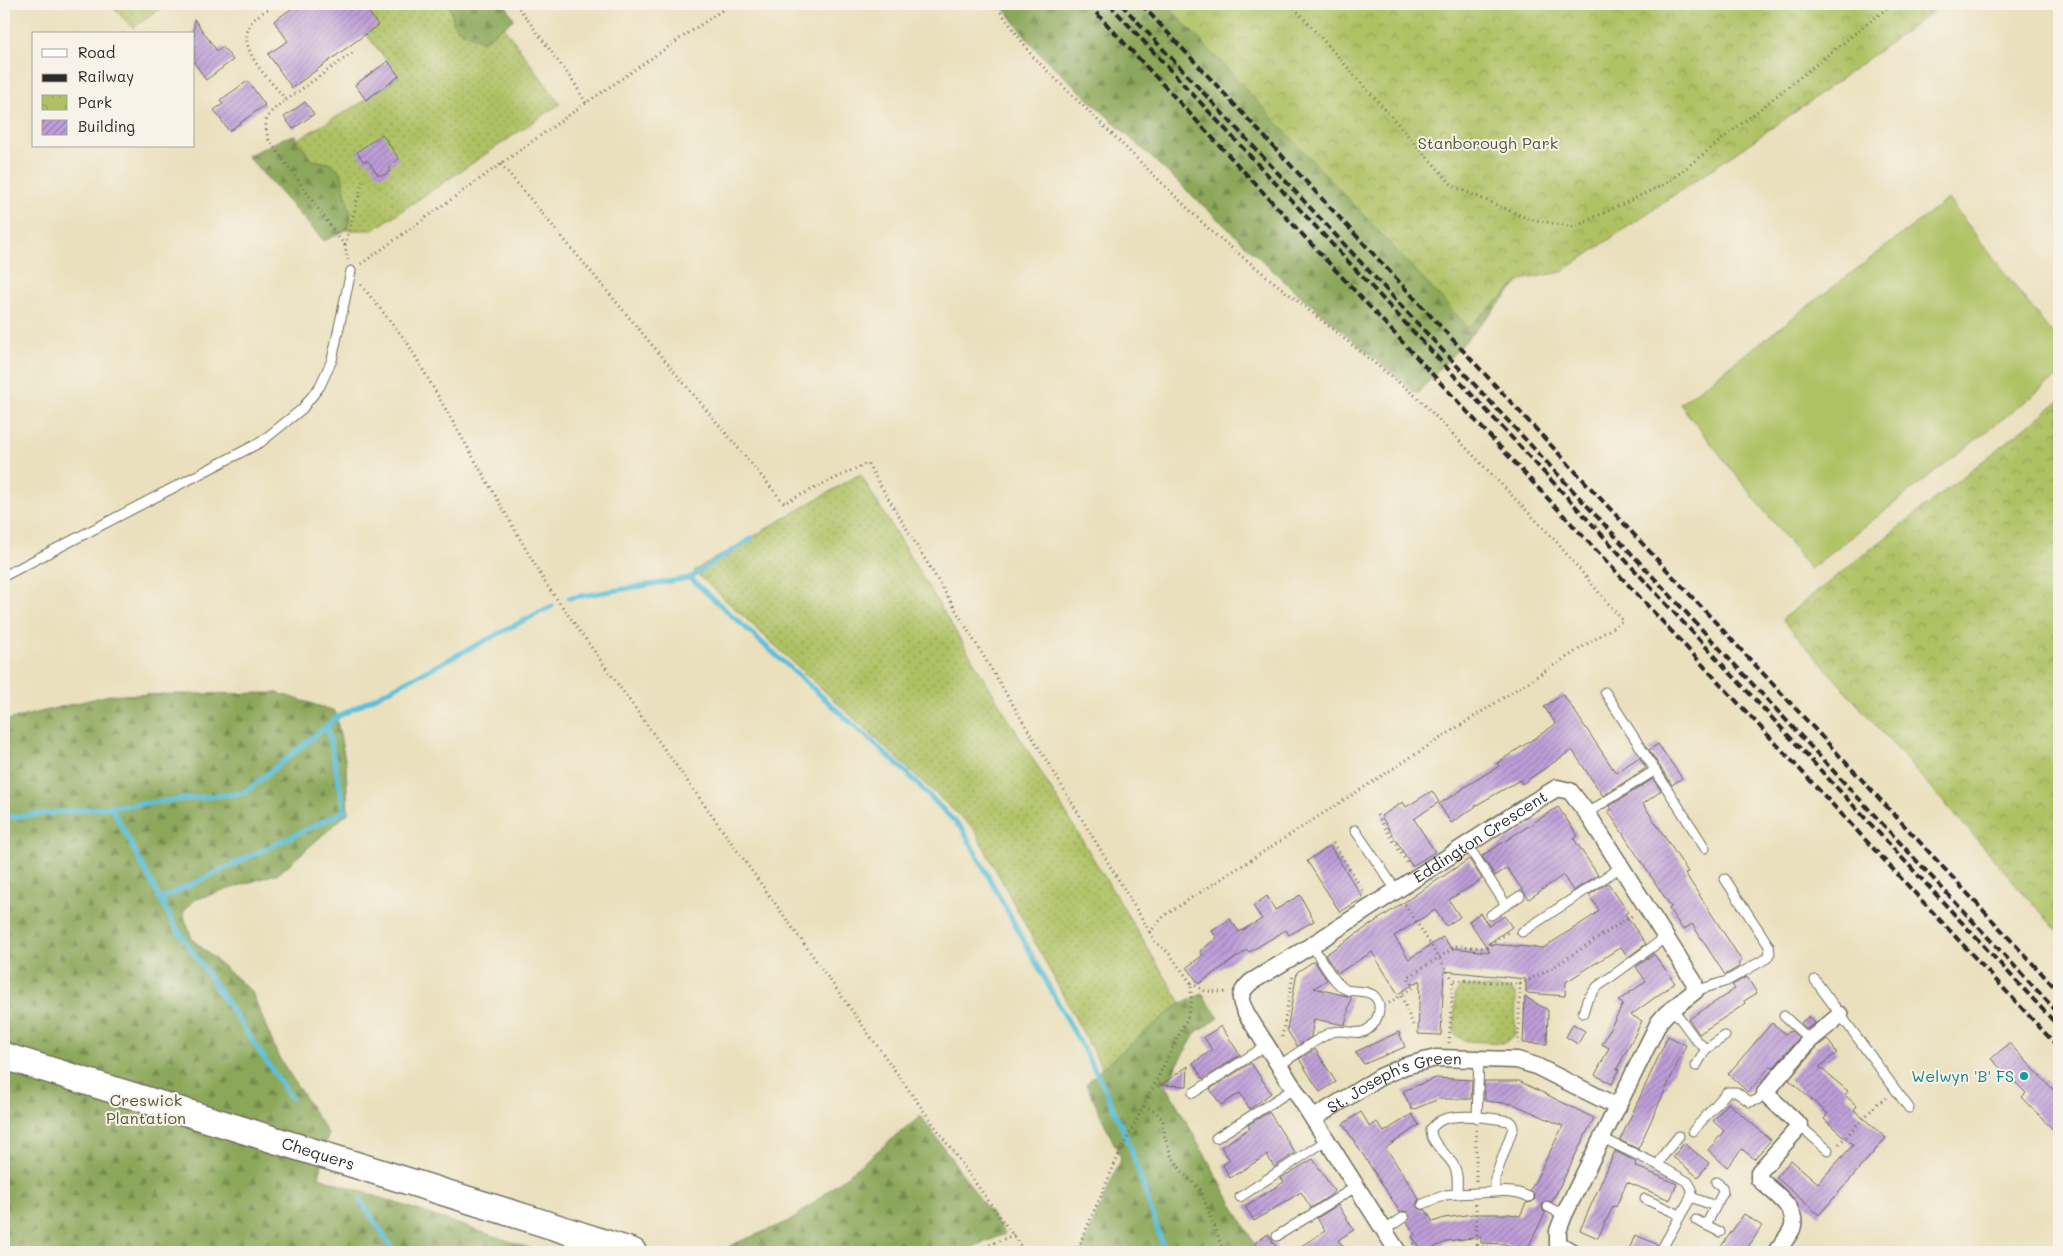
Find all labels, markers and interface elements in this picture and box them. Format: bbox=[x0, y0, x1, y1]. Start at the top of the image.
legend bbox=[32, 32, 195, 148]
text: Road bbox=[78, 42, 115, 62]
text: Railway bbox=[78, 66, 134, 86]
text: Park bbox=[78, 92, 112, 112]
text: Building bbox=[78, 116, 135, 136]
park label: Stanborough Park bbox=[1418, 132, 1558, 153]
street label: Eddington Crescent bbox=[1409, 785, 1551, 887]
street label: St. Joseph's Green bbox=[1323, 1047, 1462, 1117]
place label: Welwyn 'B' FS bbox=[1911, 1065, 2014, 1086]
marker: Welwyn 'B' FS bbox=[2018, 1070, 2030, 1082]
park label: Creswick Plantation bbox=[106, 1089, 186, 1128]
street label: Chequers bbox=[279, 1132, 357, 1174]

